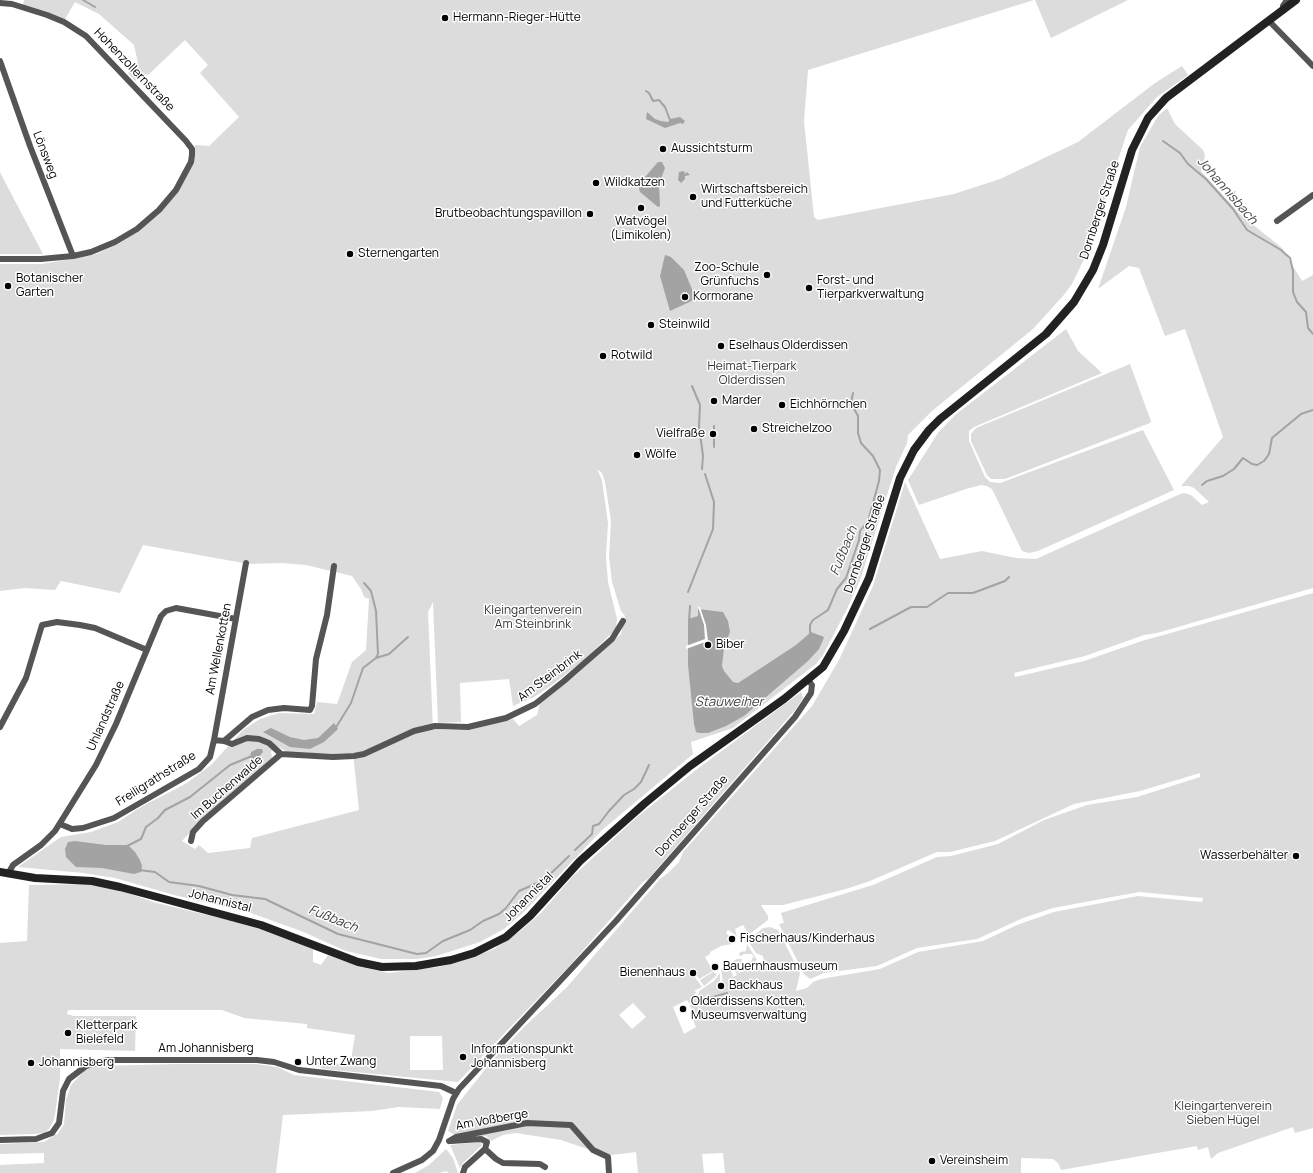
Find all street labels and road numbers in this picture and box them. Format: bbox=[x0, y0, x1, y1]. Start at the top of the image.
street label: Hohenzollernstraße bbox=[91, 26, 177, 114]
street label: Lönsweg bbox=[29, 129, 61, 181]
street label: Dornberger Straße bbox=[1077, 159, 1123, 261]
street label: Dornberger Straße bbox=[841, 493, 889, 595]
street label: Am Wellenkotten bbox=[203, 602, 235, 696]
street label: Am Steinbrink bbox=[515, 647, 585, 705]
street label: Uhlandstraße bbox=[84, 679, 128, 753]
street label: Freiligrathstraße bbox=[113, 749, 199, 809]
street label: Im Buchenwalde bbox=[188, 753, 266, 823]
street label: Dornberger Straße bbox=[653, 772, 731, 860]
street label: Johannistal bbox=[501, 869, 557, 925]
street label: Johannistal bbox=[187, 886, 253, 916]
street label: Am Johannisberg bbox=[158, 1042, 254, 1056]
street label: Am Voßberge bbox=[455, 1107, 529, 1133]

